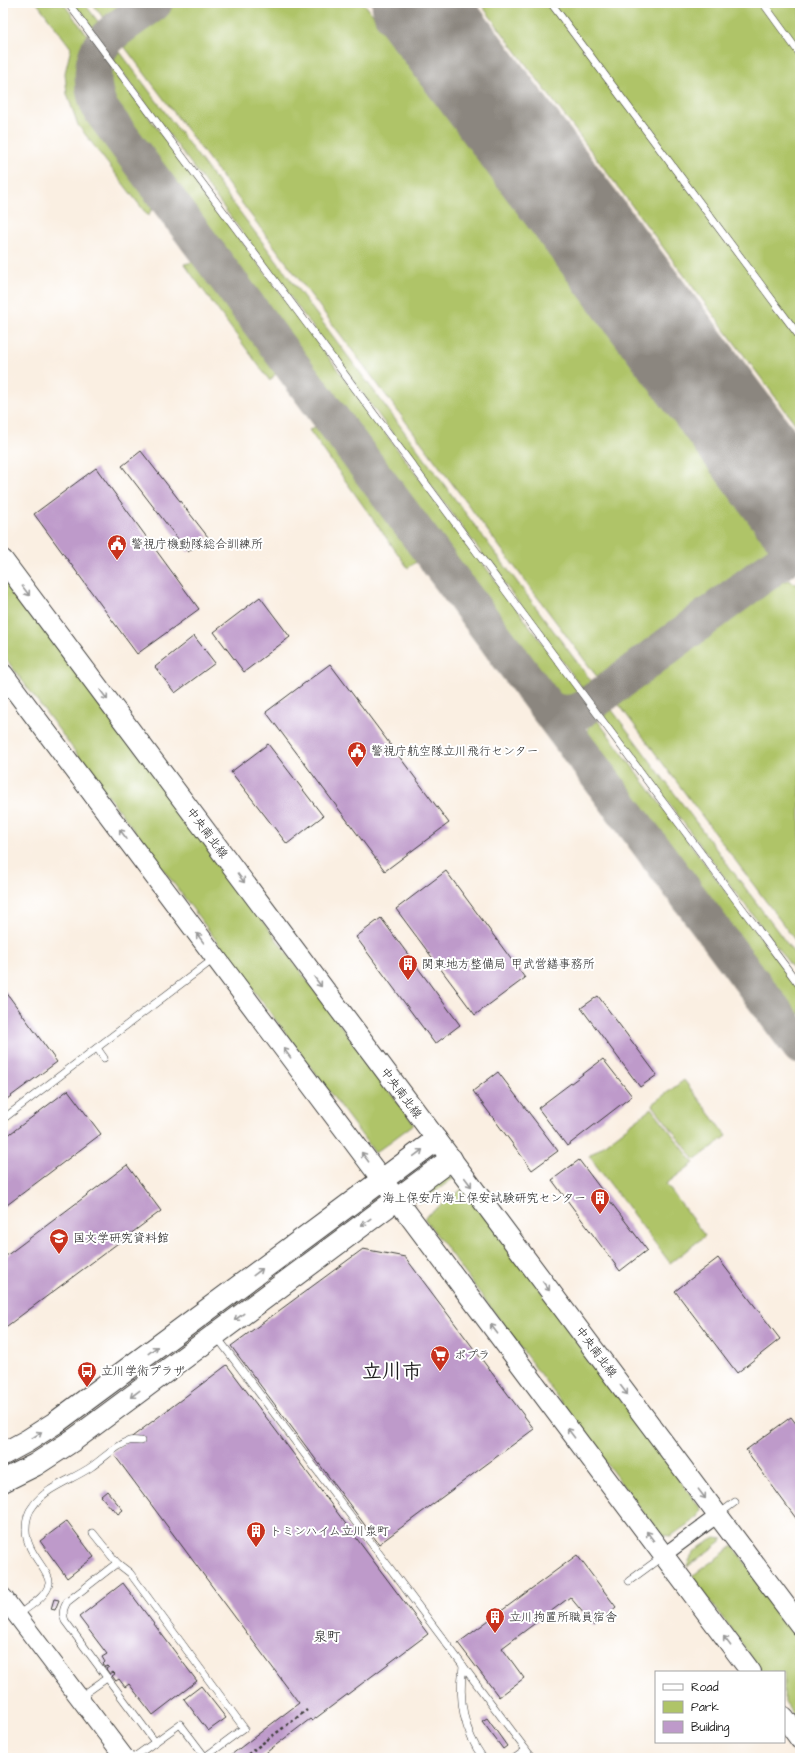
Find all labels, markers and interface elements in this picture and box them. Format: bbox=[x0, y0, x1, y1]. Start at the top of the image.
public building icon: 警視庁機動隊総合訓練所 bbox=[106, 533, 128, 561]
place label: 警視庁機動隊総合訓練所 bbox=[131, 536, 263, 553]
one-way arrow bbox=[22, 586, 31, 597]
one-way arrow bbox=[100, 690, 108, 701]
public building icon: 警視庁航空隊立川飛行センター bbox=[346, 740, 368, 768]
place label: 警視庁航空隊立川飛行センター bbox=[371, 743, 539, 760]
street label: 中央南北線 bbox=[182, 804, 232, 862]
one-way arrow bbox=[118, 829, 127, 840]
one-way arrow bbox=[236, 872, 245, 883]
one-way arrow bbox=[196, 933, 205, 944]
building icon: 関東地方整備局 甲武営繕事務所 bbox=[397, 953, 419, 981]
place label: 関東地方整備局 甲武営繕事務所 bbox=[422, 956, 595, 973]
one-way arrow bbox=[314, 977, 323, 988]
one-way arrow bbox=[283, 1048, 291, 1059]
street label: 中央南北線 bbox=[376, 1064, 426, 1122]
one-way arrow bbox=[412, 1149, 423, 1157]
one-way arrow bbox=[361, 1151, 370, 1162]
one-way arrow bbox=[464, 1176, 472, 1187]
building icon: 海上保安庁海上保安試験研究センター bbox=[589, 1187, 611, 1215]
place label: 海上保安庁海上保安試験研究センター bbox=[382, 1190, 586, 1207]
one-way arrow bbox=[361, 1218, 372, 1226]
school or university icon: 国文学研究資料館 bbox=[48, 1227, 70, 1255]
place label: 国文学研究資料館 bbox=[73, 1230, 169, 1247]
one-way arrow bbox=[252, 1268, 263, 1277]
one-way arrow bbox=[542, 1280, 550, 1291]
one-way arrow bbox=[234, 1312, 245, 1321]
one-way arrow bbox=[490, 1323, 498, 1334]
street label: 中央南北線 bbox=[571, 1323, 621, 1381]
supermarket icon: ポプラ bbox=[429, 1344, 451, 1372]
one-way arrow bbox=[148, 1346, 159, 1354]
place label: ポプラ bbox=[454, 1347, 490, 1364]
district label: 立川市 bbox=[362, 1358, 422, 1386]
bus stop icon: 立川学術プラザ bbox=[76, 1360, 98, 1388]
place label: 立川学術プラザ bbox=[101, 1363, 185, 1380]
one-way arrow bbox=[620, 1384, 628, 1395]
one-way arrow bbox=[130, 1390, 141, 1398]
one-way arrow bbox=[567, 1428, 575, 1439]
one-way arrow bbox=[31, 1431, 42, 1439]
one-way arrow bbox=[698, 1488, 706, 1499]
building icon: トミンハイム立川泉町 bbox=[245, 1520, 267, 1548]
place label: トミンハイム立川泉町 bbox=[270, 1523, 389, 1540]
one-way arrow bbox=[646, 1531, 654, 1542]
building icon: 立川拘置所職員宿舎 bbox=[484, 1606, 506, 1634]
place label: 立川拘置所職員宿舎 bbox=[509, 1609, 617, 1626]
district label: 泉町 bbox=[313, 1627, 341, 1647]
one-way arrow bbox=[723, 1635, 732, 1646]
legend bbox=[655, 1671, 785, 1743]
text: Road bbox=[691, 1679, 719, 1696]
text: Park bbox=[691, 1699, 719, 1716]
text: Building bbox=[691, 1719, 729, 1737]

